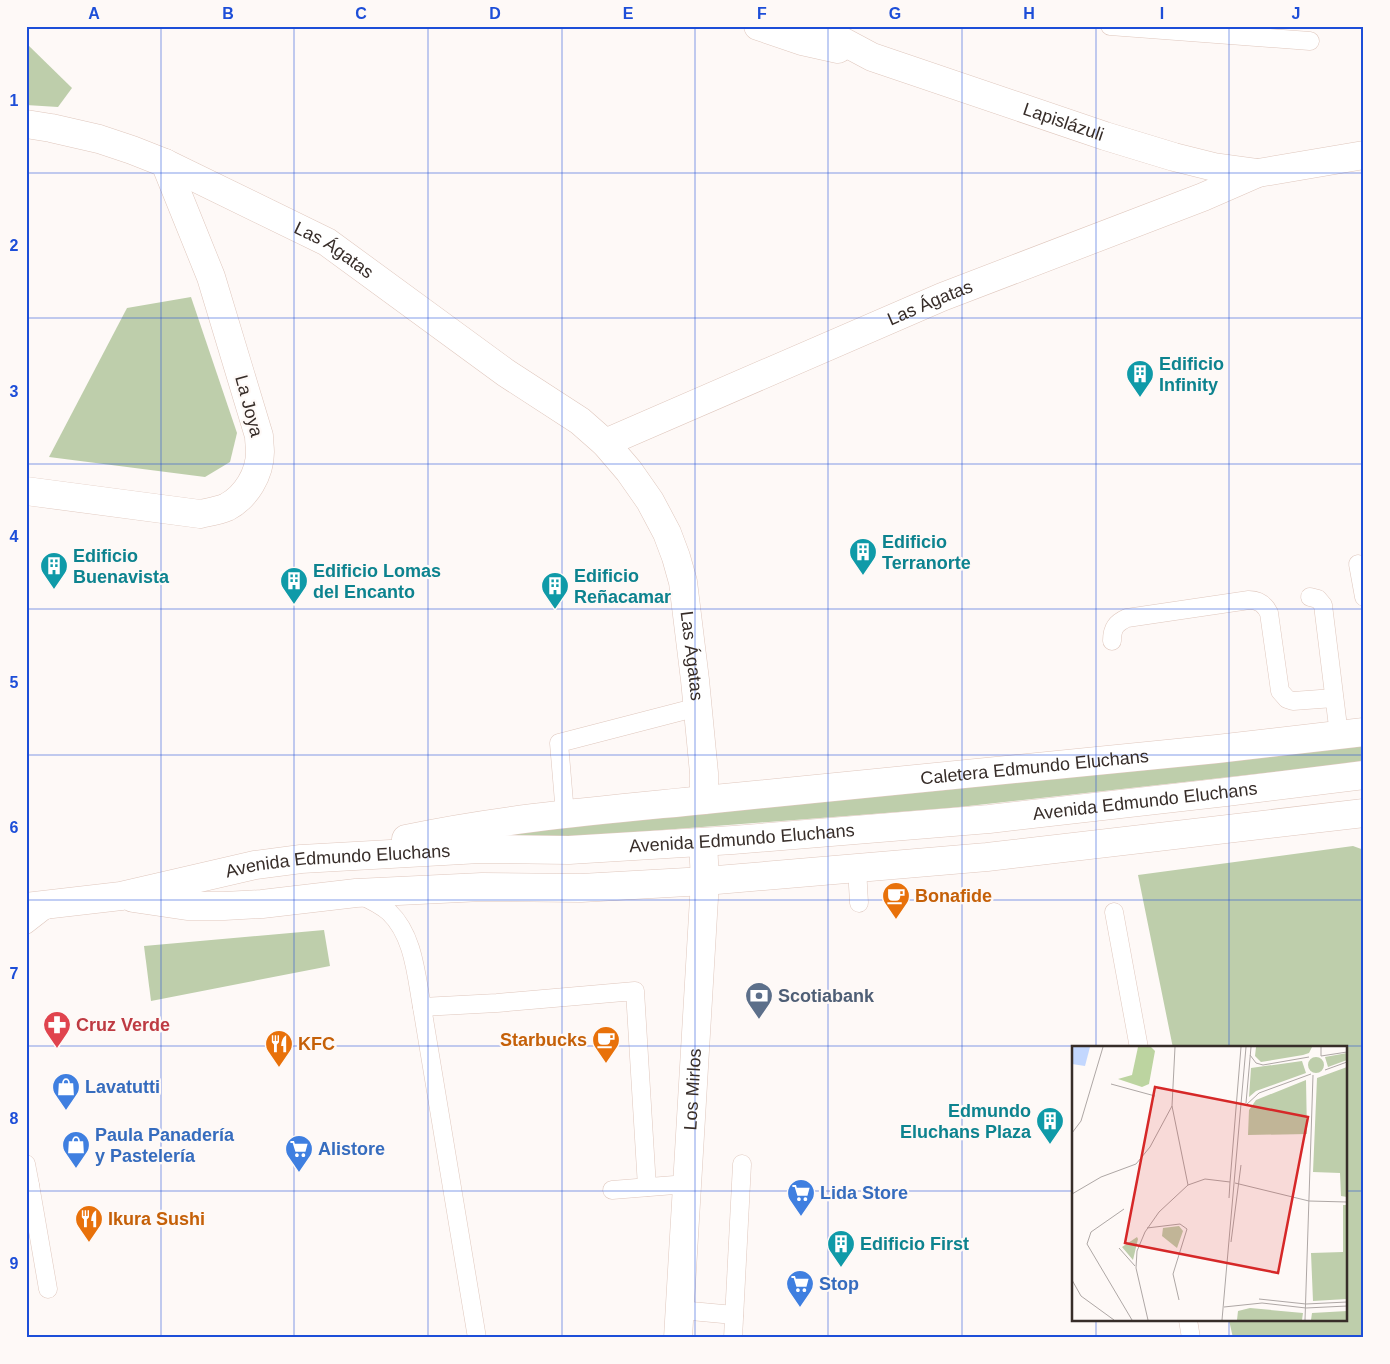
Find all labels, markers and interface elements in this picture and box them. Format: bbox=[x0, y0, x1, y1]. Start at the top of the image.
text: A bbox=[88, 5, 100, 22]
text: B bbox=[222, 5, 234, 22]
text: C bbox=[355, 5, 367, 22]
text: D bbox=[489, 5, 501, 22]
text: E bbox=[623, 5, 634, 22]
text: F bbox=[757, 5, 767, 22]
text: G bbox=[889, 5, 901, 22]
text: H bbox=[1023, 5, 1035, 22]
text: I bbox=[1160, 5, 1164, 22]
text: J bbox=[1292, 5, 1300, 22]
text: 1 bbox=[10, 92, 19, 109]
street label: Lapislázuli bbox=[1021, 99, 1107, 145]
street label: Las Ágatas bbox=[291, 218, 377, 283]
text: 2 bbox=[10, 237, 19, 254]
street label: Las Ágatas bbox=[885, 276, 975, 329]
place label: Edificio Infinity bbox=[1159, 354, 1224, 395]
building icon: Edificio Infinity bbox=[1125, 359, 1155, 398]
street label: La Joya bbox=[231, 373, 267, 440]
text: 3 bbox=[10, 383, 19, 400]
text: 4 bbox=[10, 528, 19, 545]
place label: Edificio Terranorte bbox=[882, 532, 971, 573]
building icon: Edificio Terranorte bbox=[848, 537, 878, 576]
place label: Edificio Buenavista bbox=[73, 546, 170, 587]
building icon: Edificio Buenavista bbox=[39, 551, 69, 590]
place label: Edificio Lomas del Encanto bbox=[313, 561, 441, 602]
building icon: Edificio Lomas del Encanto bbox=[279, 566, 309, 605]
place label: Edificio Reñacamar bbox=[574, 566, 671, 607]
building icon: Edificio Reñacamar bbox=[540, 571, 570, 610]
street label: Las Ágatas bbox=[677, 610, 707, 701]
text: 5 bbox=[10, 674, 19, 691]
street label: Caletera Edmundo Eluchans bbox=[919, 746, 1150, 788]
street label: Avenida Edmundo Eluchans bbox=[1032, 778, 1258, 824]
text: 6 bbox=[10, 819, 19, 836]
street label: Avenida Edmundo Eluchans bbox=[628, 820, 855, 856]
street label: Avenida Edmundo Eluchans bbox=[223, 841, 451, 882]
cafe icon: Bonafide bbox=[881, 881, 911, 920]
place label: Bonafide bbox=[915, 886, 992, 906]
text: 7 bbox=[10, 965, 19, 982]
bank icon: Scotiabank bbox=[744, 981, 774, 1020]
place label: Scotiabank bbox=[778, 986, 875, 1006]
pharmacy icon: Cruz Verde bbox=[42, 1010, 72, 1049]
place label: Cruz Verde bbox=[76, 1015, 170, 1035]
cafe icon: Starbucks bbox=[591, 1025, 621, 1064]
restaurant icon: KFC bbox=[264, 1029, 294, 1068]
place label: Starbucks bbox=[500, 1030, 587, 1050]
place label: KFC bbox=[298, 1034, 335, 1054]
inset map bbox=[1072, 1046, 1348, 1322]
street label: Los Mirlos bbox=[680, 1048, 705, 1131]
shop icon: Lavatutti bbox=[51, 1072, 81, 1111]
place label: Lavatutti bbox=[85, 1077, 160, 1097]
place label: Edmundo Eluchans Plaza bbox=[900, 1101, 1032, 1142]
building icon: Edmundo Eluchans Plaza bbox=[1035, 1106, 1065, 1145]
text: 8 bbox=[10, 1110, 19, 1127]
place label: Paula Panadería y Pastelería bbox=[95, 1125, 235, 1166]
shop icon: Paula Panadería y Pastelería bbox=[61, 1130, 91, 1169]
supermarket icon: Alistore bbox=[284, 1134, 314, 1173]
place label: Alistore bbox=[318, 1139, 385, 1159]
supermarket icon: Lida Store bbox=[786, 1178, 816, 1217]
place label: Lida Store bbox=[820, 1183, 908, 1203]
restaurant icon: Ikura Sushi bbox=[74, 1204, 104, 1243]
place label: Ikura Sushi bbox=[108, 1209, 205, 1229]
building icon: Edificio First bbox=[826, 1229, 856, 1268]
place label: Edificio First bbox=[860, 1234, 969, 1254]
text: 9 bbox=[10, 1255, 19, 1272]
supermarket icon: Stop bbox=[785, 1269, 815, 1308]
place label: Stop bbox=[819, 1274, 859, 1294]

